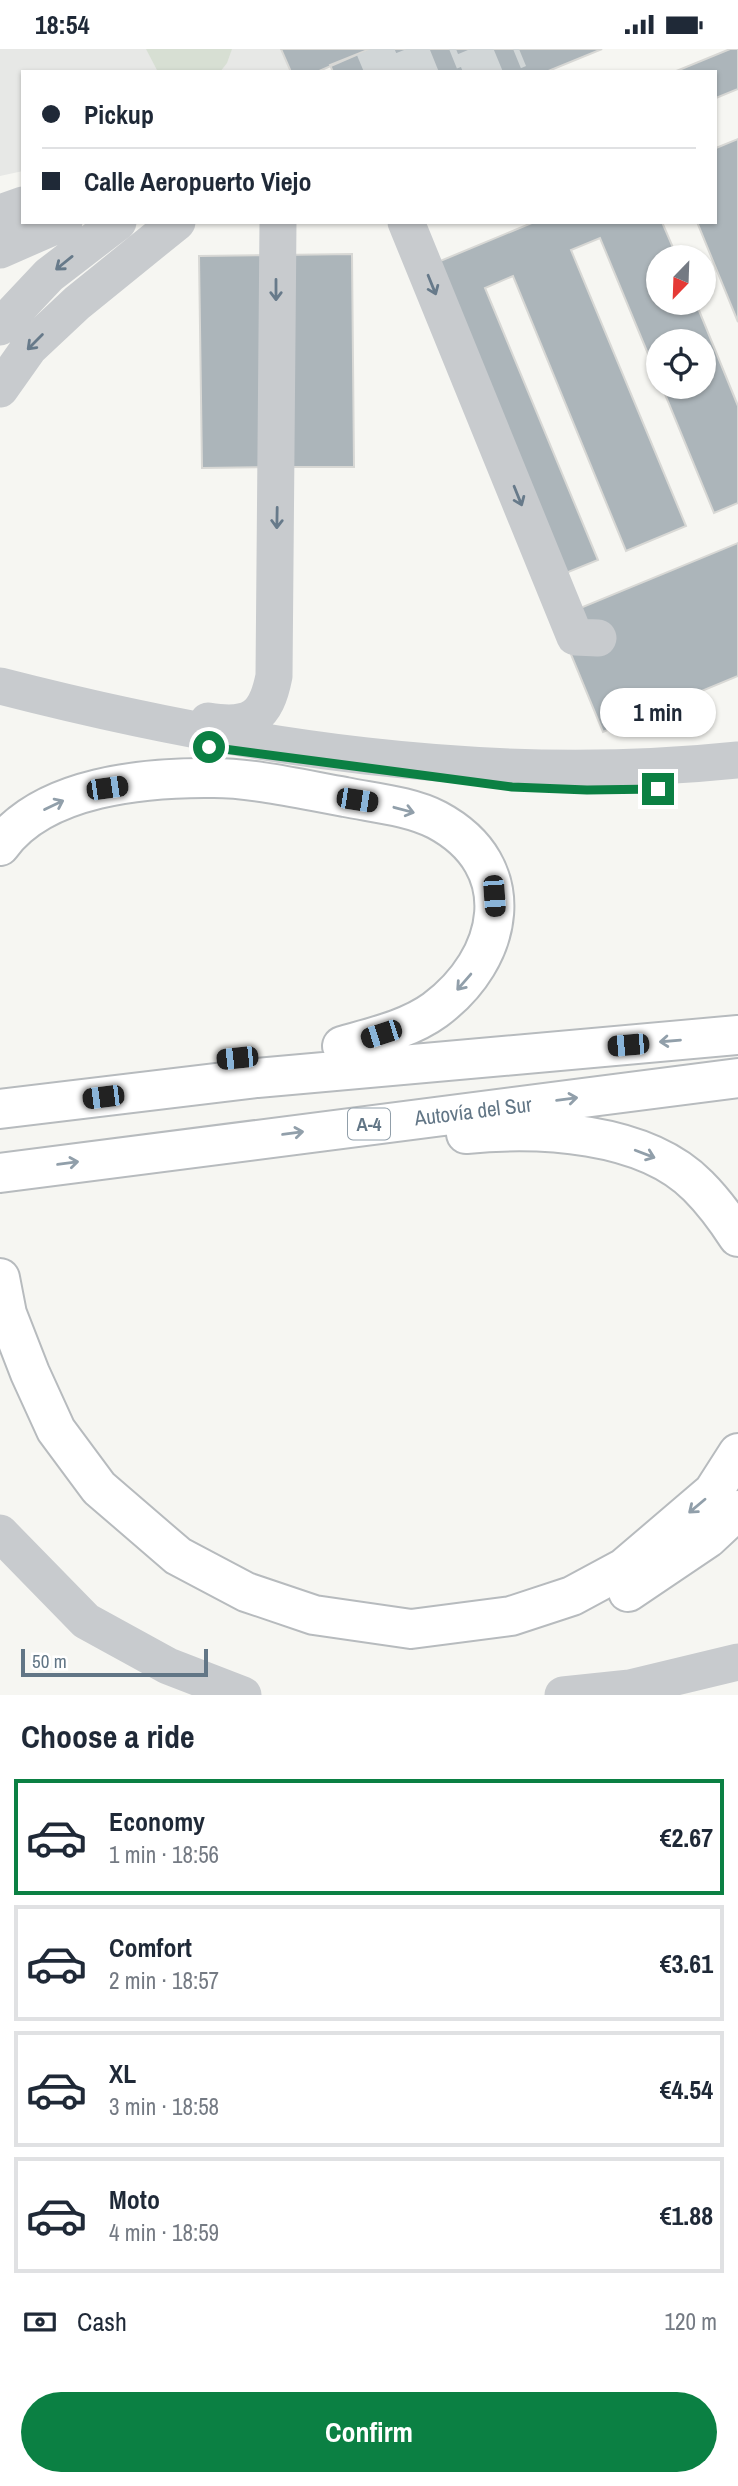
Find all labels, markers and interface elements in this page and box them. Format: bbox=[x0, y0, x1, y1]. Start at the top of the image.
text: 18:54 bbox=[35, 7, 90, 42]
text: Pickup bbox=[84, 97, 154, 132]
text: Calle Aeropuerto Viejo bbox=[84, 164, 312, 199]
north arrow bbox=[646, 245, 716, 315]
map controls bbox=[646, 245, 716, 399]
one-way arrow bbox=[55, 256, 74, 271]
one-way arrow bbox=[426, 274, 439, 296]
one-way arrow bbox=[269, 279, 283, 302]
button: locate bbox=[646, 329, 716, 399]
one-way arrow bbox=[26, 334, 43, 351]
one-way arrow bbox=[512, 485, 525, 506]
one-way arrow bbox=[270, 506, 284, 529]
callout: 1 min bbox=[600, 687, 716, 737]
text: 1 min bbox=[633, 697, 683, 728]
route start bbox=[193, 731, 225, 763]
route end bbox=[642, 773, 674, 805]
car bbox=[85, 775, 130, 801]
car bbox=[335, 786, 380, 814]
one-way arrow bbox=[43, 798, 64, 811]
one-way arrow bbox=[392, 804, 415, 817]
car bbox=[483, 874, 506, 918]
one-way arrow bbox=[456, 973, 472, 991]
car bbox=[358, 1018, 405, 1050]
car bbox=[607, 1033, 650, 1057]
one-way arrow bbox=[659, 1035, 682, 1048]
car bbox=[216, 1045, 259, 1071]
car bbox=[81, 1084, 126, 1110]
street label: Autovía del Sur bbox=[412, 1089, 533, 1133]
one-way arrow bbox=[556, 1092, 578, 1105]
road number: A-4 bbox=[348, 1109, 390, 1140]
one-way arrow bbox=[281, 1127, 304, 1140]
one-way arrow bbox=[633, 1149, 655, 1161]
one-way arrow bbox=[56, 1157, 79, 1170]
one-way arrow bbox=[688, 1499, 706, 1514]
scale bar bbox=[21, 1646, 208, 1678]
text: 50 m bbox=[32, 1648, 67, 1674]
text: Choose a ride bbox=[21, 1715, 195, 1758]
text: Economy bbox=[109, 1804, 205, 1839]
icon: car bbox=[25, 1806, 88, 1869]
text: €2.67 bbox=[660, 1820, 713, 1855]
text: 1 min · 18:56 bbox=[109, 1839, 219, 1870]
text: Comfort bbox=[109, 1930, 192, 1965]
icon: car bbox=[25, 1932, 88, 1995]
text: €3.61 bbox=[660, 1946, 713, 1981]
text: 2 min · 18:57 bbox=[109, 1965, 219, 1996]
text: XL bbox=[109, 2056, 136, 2091]
icon: car bbox=[25, 2058, 88, 2121]
text: €4.54 bbox=[660, 2072, 713, 2107]
text: 3 min · 18:58 bbox=[109, 2091, 219, 2122]
text: Moto bbox=[109, 2182, 160, 2217]
icon: car bbox=[25, 2184, 88, 2247]
text: €1.88 bbox=[660, 2198, 713, 2233]
text: 4 min · 18:59 bbox=[109, 2217, 219, 2248]
icon: cash bbox=[21, 2303, 59, 2341]
text: Cash bbox=[77, 2304, 127, 2339]
text: 120 m bbox=[665, 2306, 717, 2337]
button: Confirm bbox=[21, 2392, 717, 2472]

